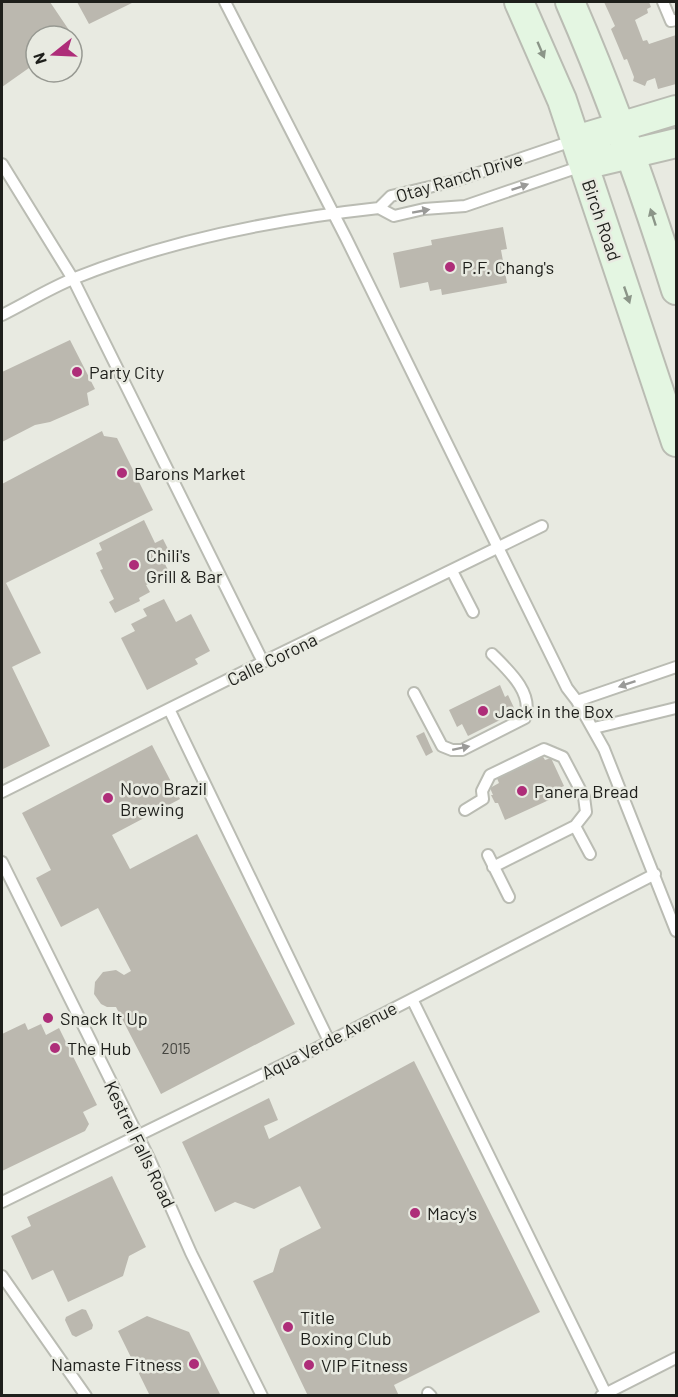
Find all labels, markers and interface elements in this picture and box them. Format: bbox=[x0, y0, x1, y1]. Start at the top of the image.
north arrow bbox=[24, 24, 84, 84]
one-way arrow bbox=[536, 42, 546, 60]
text: N bbox=[29, 51, 50, 67]
street label: Otay Ranch Drive bbox=[393, 147, 525, 207]
street label: Birch Road bbox=[578, 176, 626, 264]
one-way arrow bbox=[512, 181, 530, 191]
one-way arrow bbox=[412, 206, 431, 215]
one-way arrow bbox=[648, 208, 657, 226]
place label: P.F. Chang's bbox=[462, 256, 554, 278]
marker: P.F. Chang's bbox=[443, 260, 457, 274]
one-way arrow bbox=[623, 286, 633, 304]
place label: Party City bbox=[89, 361, 164, 383]
marker: Party City bbox=[70, 365, 84, 379]
place label: Barons Market bbox=[134, 462, 246, 484]
marker: Barons Market bbox=[115, 466, 129, 480]
place label: Chili's Grill & Bar bbox=[146, 544, 223, 587]
marker: Chili's Grill & Bar bbox=[127, 558, 141, 572]
street label: Calle Corona bbox=[223, 628, 321, 690]
one-way arrow bbox=[618, 679, 636, 689]
place label: Jack in the Box bbox=[495, 700, 614, 722]
marker: Jack in the Box bbox=[476, 704, 490, 718]
one-way arrow bbox=[452, 743, 471, 752]
place label: Novo Brazil Brewing bbox=[120, 777, 207, 820]
place label: Panera Bread bbox=[534, 780, 639, 802]
marker: Panera Bread bbox=[515, 784, 529, 798]
marker: Novo Brazil Brewing bbox=[101, 791, 115, 805]
street label: Aqua Verde Avenue bbox=[258, 996, 400, 1084]
place label: Snack It Up bbox=[60, 1007, 148, 1029]
marker: Snack It Up bbox=[41, 1011, 55, 1025]
place label: The Hub bbox=[67, 1037, 131, 1059]
house number: 2015 bbox=[161, 1039, 191, 1057]
marker: The Hub bbox=[48, 1041, 62, 1055]
street label: Kestrel Falls Road bbox=[100, 1077, 180, 1211]
place label: Macy's bbox=[427, 1202, 477, 1224]
marker: Macy's bbox=[408, 1206, 422, 1220]
place label: Title Boxing Club bbox=[300, 1306, 392, 1349]
marker: Title Boxing Club bbox=[281, 1320, 295, 1334]
place label: Namaste Fitness bbox=[51, 1353, 182, 1375]
place label: VIP Fitness bbox=[321, 1354, 408, 1376]
marker: Namaste Fitness bbox=[187, 1357, 201, 1371]
marker: VIP Fitness bbox=[302, 1358, 316, 1372]

